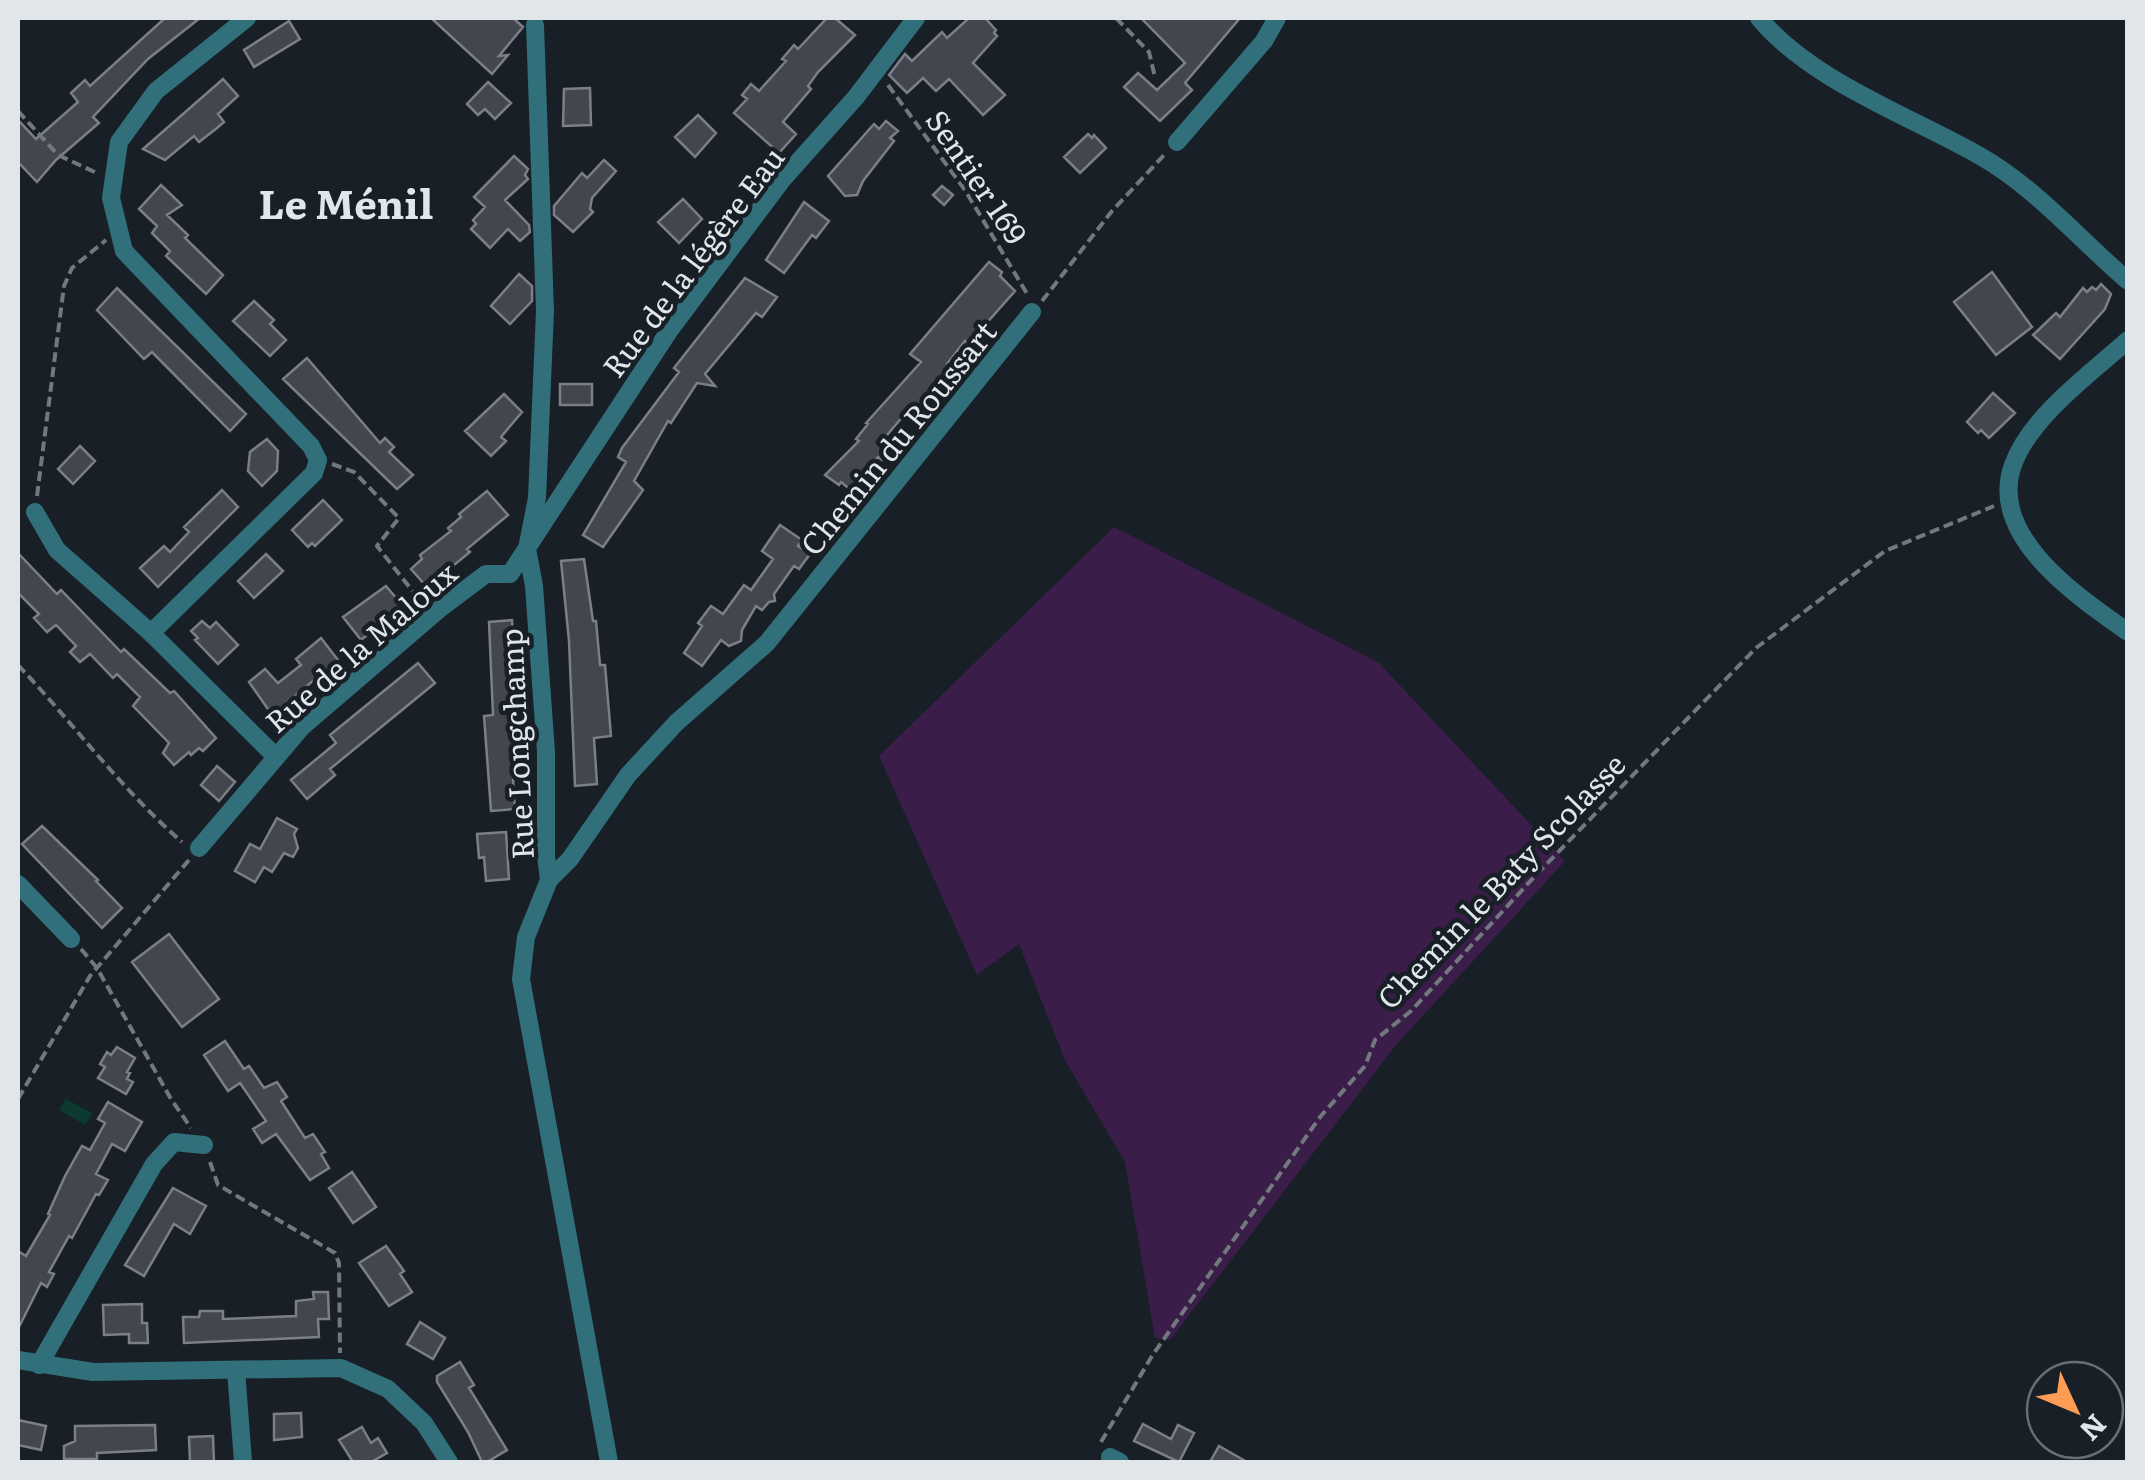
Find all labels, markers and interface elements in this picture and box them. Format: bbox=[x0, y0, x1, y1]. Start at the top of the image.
street label: Sentier 169 bbox=[917, 100, 1039, 252]
street label: Rue de la légère Eau bbox=[591, 137, 793, 385]
district label: Le Ménil bbox=[259, 172, 433, 231]
street label: Chemin du Roussart bbox=[789, 310, 1005, 564]
street label: Rue de la Maloux bbox=[254, 550, 466, 742]
street label: Rue Longchamp bbox=[487, 627, 543, 861]
street label: Chemin le Baty Scolasse bbox=[1366, 742, 1634, 1018]
north arrow bbox=[2025, 1360, 2125, 1460]
text: N bbox=[2071, 1406, 2118, 1452]

